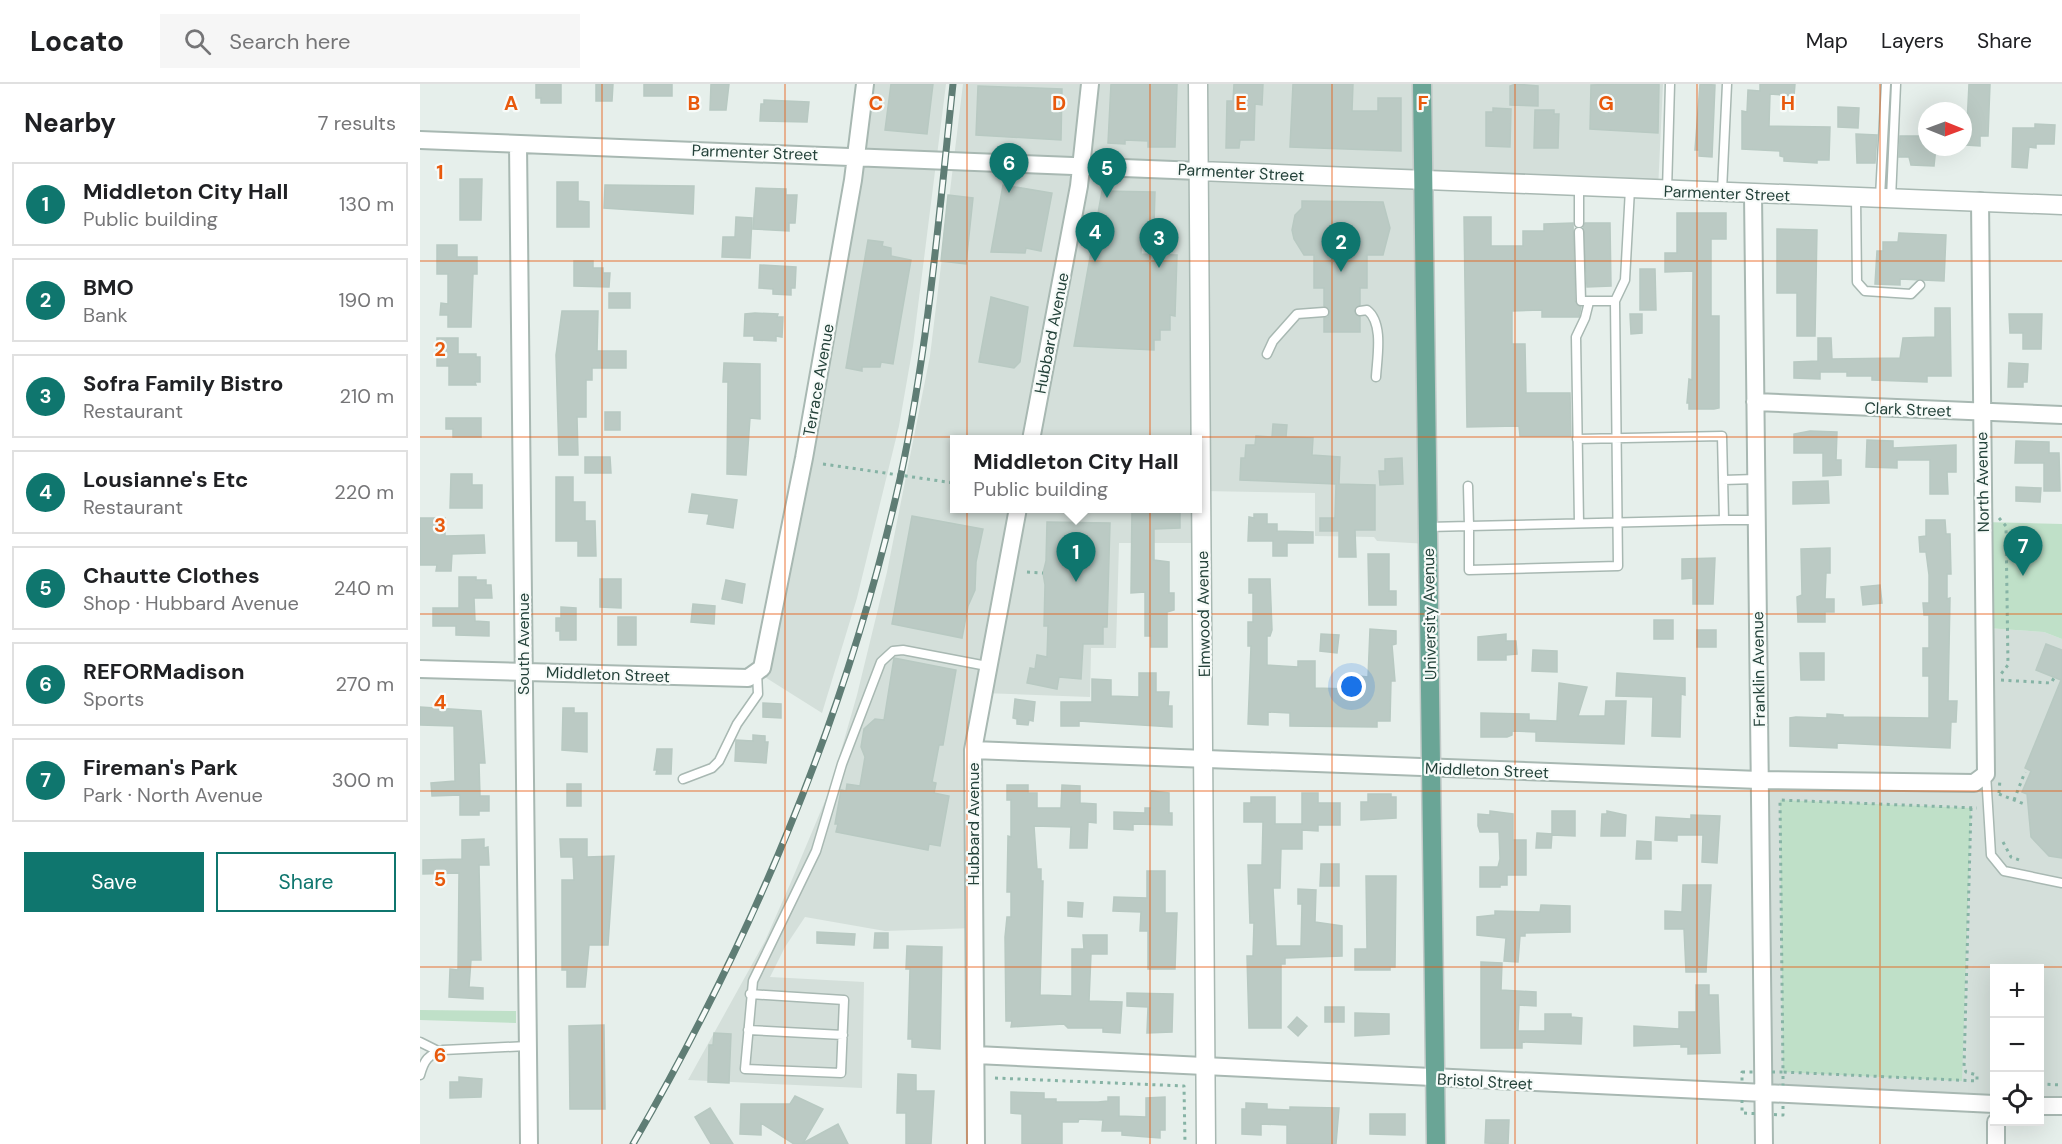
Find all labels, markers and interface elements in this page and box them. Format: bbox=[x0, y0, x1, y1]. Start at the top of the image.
search box bbox=[160, 14, 580, 68]
text: Locato bbox=[30, 23, 124, 60]
icon: search bbox=[181, 25, 214, 58]
text: Search here bbox=[229, 27, 351, 56]
text: Map bbox=[1806, 27, 1848, 55]
text: Layers bbox=[1881, 27, 1944, 55]
text: Share bbox=[1977, 27, 2032, 55]
text: A bbox=[504, 90, 518, 116]
text: B bbox=[688, 90, 700, 116]
text: C bbox=[869, 90, 883, 116]
text: D bbox=[1052, 90, 1066, 116]
text: E bbox=[1235, 90, 1247, 116]
text: F bbox=[1417, 90, 1429, 116]
text: G bbox=[1598, 90, 1614, 116]
text: H bbox=[1781, 90, 1795, 116]
north arrow bbox=[1918, 102, 1972, 156]
text: Nearby bbox=[24, 106, 116, 140]
text: 7 results bbox=[318, 110, 396, 136]
street label: Parmenter Street bbox=[691, 140, 819, 165]
pin: 6 bbox=[990, 144, 1028, 193]
pin: 5 bbox=[1088, 148, 1126, 198]
text: 1 bbox=[436, 159, 444, 185]
street label: Parmenter Street bbox=[1177, 159, 1305, 186]
text: Middleton City Hall bbox=[83, 177, 288, 206]
street label: Parmenter Street bbox=[1663, 181, 1791, 206]
text: 1 bbox=[42, 191, 49, 217]
text: 130 m bbox=[339, 191, 394, 217]
text: Public building bbox=[83, 206, 218, 232]
pin: 4 bbox=[1076, 212, 1114, 262]
pin: 3 bbox=[1140, 218, 1178, 268]
pin: 2 bbox=[1322, 222, 1360, 272]
street label: Hubbard Avenue bbox=[1029, 271, 1074, 396]
text: BMO bbox=[83, 273, 134, 302]
text: 2 bbox=[40, 287, 51, 313]
text: 190 m bbox=[338, 287, 394, 313]
text: Bank bbox=[83, 302, 128, 328]
street label: Terrace Avenue bbox=[798, 322, 839, 438]
text: 2 bbox=[434, 336, 446, 362]
text: Sofra Family Bistro bbox=[83, 369, 283, 398]
text: 3 bbox=[39, 383, 52, 409]
text: 210 m bbox=[339, 383, 394, 409]
street label: Clark Street bbox=[1864, 397, 1952, 422]
text: Restaurant bbox=[83, 398, 183, 424]
street label: North Avenue bbox=[1971, 432, 1994, 532]
popup bbox=[950, 435, 1202, 513]
text: Middleton City Hall bbox=[973, 447, 1179, 476]
text: Lousianne's Etc bbox=[83, 465, 248, 494]
text: Public building bbox=[973, 476, 1108, 502]
text: 4 bbox=[39, 479, 52, 505]
text: 220 m bbox=[334, 479, 394, 505]
text: Restaurant bbox=[83, 494, 183, 520]
text: 3 bbox=[434, 512, 446, 538]
pin: 7 bbox=[2004, 526, 2042, 576]
pin: 1 bbox=[1056, 532, 1096, 582]
street label: University Avenue bbox=[1418, 548, 1441, 680]
street label: Elmwood Avenue bbox=[1192, 551, 1215, 677]
text: Chautte Clothes bbox=[83, 561, 260, 590]
text: 5 bbox=[39, 575, 52, 601]
text: 240 m bbox=[334, 575, 394, 601]
text: Shop · Hubbard Avenue bbox=[83, 590, 299, 616]
street label: South Avenue bbox=[513, 593, 534, 695]
street label: Franklin Avenue bbox=[1747, 611, 1770, 727]
text: REFORMadison bbox=[83, 657, 245, 686]
street label: Middleton Street bbox=[546, 662, 670, 687]
text: 6 bbox=[39, 671, 52, 697]
text: 270 m bbox=[336, 671, 394, 697]
your location bbox=[1337, 672, 1366, 701]
text: Sports bbox=[83, 686, 144, 712]
text: 4 bbox=[434, 689, 447, 715]
text: Fireman's Park bbox=[83, 753, 238, 782]
street label: Middleton Street bbox=[1425, 758, 1549, 783]
street label: Hubbard Avenue bbox=[963, 762, 984, 886]
text: 7 bbox=[40, 767, 51, 793]
text: 300 m bbox=[332, 767, 394, 793]
text: Park · North Avenue bbox=[83, 782, 263, 808]
button: Save bbox=[24, 852, 204, 912]
button: Share bbox=[216, 852, 396, 912]
text: 5 bbox=[434, 866, 446, 892]
map controls bbox=[1990, 964, 2044, 1126]
button: + bbox=[1990, 964, 2044, 1018]
button: − bbox=[1990, 1018, 2044, 1072]
text: 6 bbox=[434, 1042, 446, 1068]
street label: Bristol Street bbox=[1437, 1069, 1533, 1094]
button: locate bbox=[1990, 1072, 2044, 1126]

